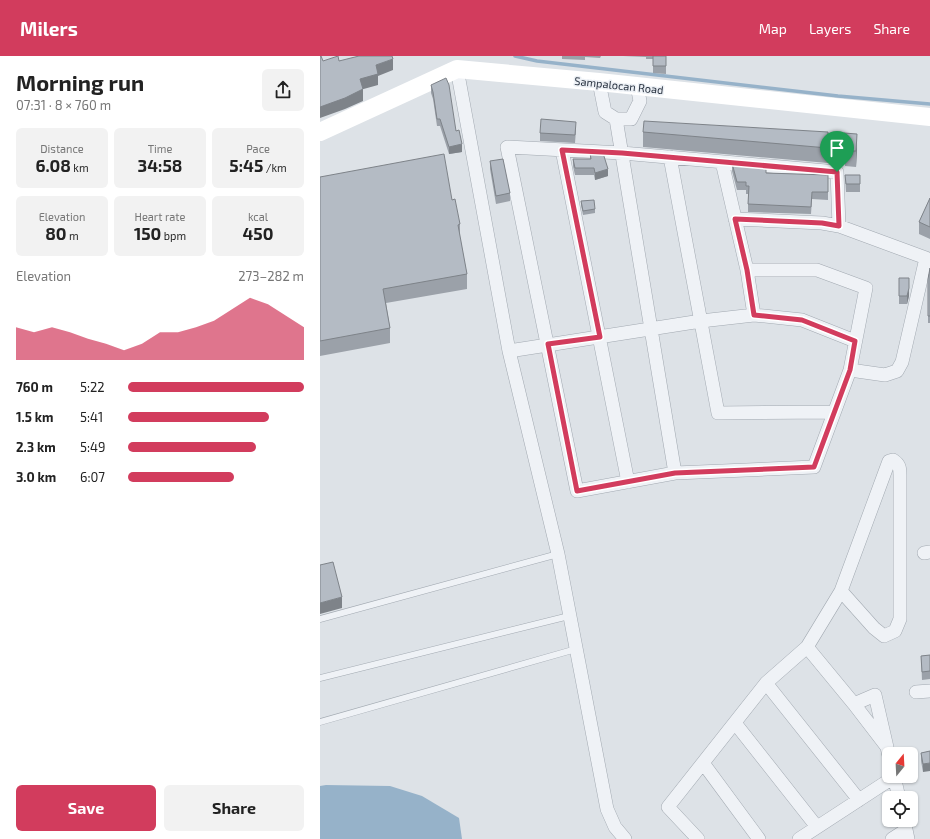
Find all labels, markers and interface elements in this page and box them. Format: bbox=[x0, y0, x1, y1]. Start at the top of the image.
text: Milers bbox=[20, 17, 78, 40]
text: Map bbox=[759, 20, 787, 37]
text: Layers bbox=[809, 20, 851, 37]
text: Share bbox=[873, 20, 910, 37]
text: Morning run bbox=[16, 69, 144, 95]
button: share bbox=[262, 69, 304, 111]
street label: Sampalocan Road bbox=[574, 74, 664, 96]
text: 07:31 · 8 × 760 m bbox=[16, 97, 111, 113]
pin bbox=[820, 131, 854, 172]
icon: arrive bbox=[826, 137, 848, 159]
text: Distance bbox=[40, 142, 84, 155]
text: Time bbox=[148, 142, 172, 155]
text: Pace bbox=[246, 142, 270, 155]
text: 6.08 bbox=[35, 155, 71, 175]
text: 34:58 bbox=[138, 155, 182, 175]
text: 5:45 bbox=[229, 155, 263, 175]
text: km bbox=[71, 161, 89, 174]
text: /km bbox=[263, 161, 287, 174]
text: Elevation bbox=[39, 210, 85, 223]
text: Heart rate bbox=[135, 210, 185, 223]
text: kcal bbox=[248, 210, 268, 223]
text: 80 bbox=[45, 223, 67, 243]
text: 150 bbox=[134, 223, 161, 243]
text: 450 bbox=[243, 223, 273, 243]
text: m bbox=[67, 229, 79, 242]
text: bpm bbox=[161, 229, 186, 242]
text: Elevation bbox=[16, 268, 71, 284]
text: 273–282 m bbox=[238, 268, 304, 284]
text: 760 m bbox=[16, 379, 53, 395]
text: 5:22 bbox=[80, 379, 105, 395]
text: 1.5 km bbox=[16, 409, 54, 425]
text: 5:41 bbox=[80, 409, 103, 425]
text: 2.3 km bbox=[16, 439, 56, 455]
text: 5:49 bbox=[80, 439, 105, 455]
text: 3.0 km bbox=[16, 469, 56, 485]
text: 6:07 bbox=[80, 469, 105, 485]
north arrow bbox=[882, 747, 918, 783]
map controls bbox=[882, 747, 918, 827]
button: Save bbox=[16, 785, 156, 831]
button: Share bbox=[164, 785, 304, 831]
button: locate bbox=[882, 791, 918, 827]

